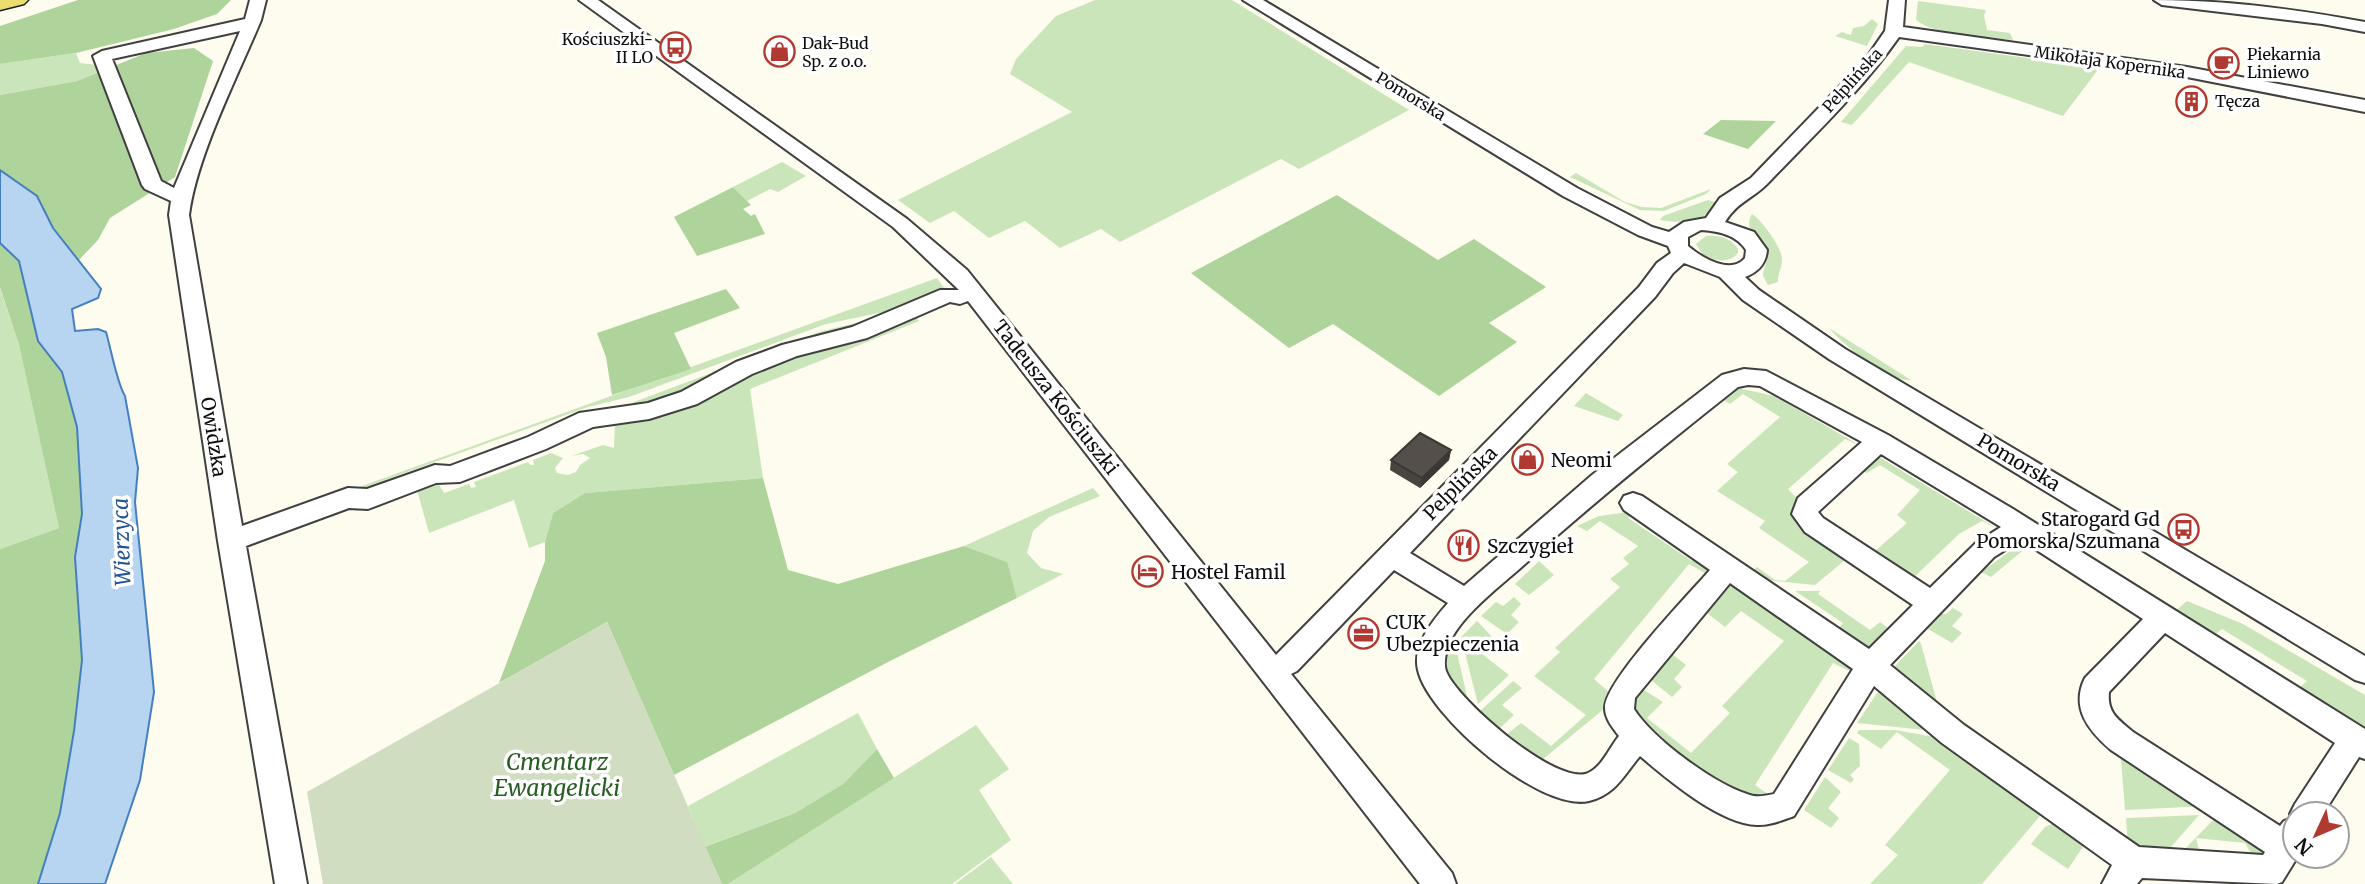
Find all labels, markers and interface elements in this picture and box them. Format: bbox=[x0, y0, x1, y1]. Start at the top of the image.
place label: Kościuszki- II LO bbox=[562, 29, 653, 67]
bus stop icon: Kościuszki- II LO bbox=[659, 31, 693, 65]
place label: Dak-Bud Sp. z o.o. bbox=[802, 33, 869, 71]
shop icon: Dak-Bud Sp. z o.o. bbox=[762, 35, 796, 69]
street label: Mikołaja Kopernika bbox=[2033, 42, 2187, 83]
street label: Pelplińska bbox=[1818, 43, 1886, 116]
place label: Piekarnia Liniewo bbox=[2247, 44, 2321, 82]
cafe icon: Piekarnia Liniewo bbox=[2207, 46, 2241, 80]
street label: Pomorska bbox=[1373, 67, 1450, 125]
building icon: Tęcza bbox=[2175, 84, 2209, 118]
place label: Tęcza bbox=[2215, 91, 2260, 111]
street label: Tadeusza Kościuszki bbox=[988, 315, 1124, 479]
street label: Owidzka bbox=[196, 395, 232, 479]
street label: Pomorska bbox=[1973, 428, 2065, 496]
street label: Pelplińska bbox=[1418, 441, 1502, 525]
shop icon: Neomi bbox=[1511, 443, 1545, 477]
place label: Neomi bbox=[1551, 448, 1612, 472]
water label: Wierzyca bbox=[106, 498, 137, 586]
place label: Starogard Gd Pomorska/Szumana bbox=[1976, 507, 2160, 553]
bus stop icon: Starogard Gd Pomorska/Szumana bbox=[2166, 513, 2200, 547]
restaurant icon: Szczygieł bbox=[1447, 529, 1481, 563]
place label: Szczygieł bbox=[1487, 534, 1574, 558]
hotel icon: Hostel Famil bbox=[1131, 555, 1165, 589]
place label: Hostel Famil bbox=[1171, 560, 1286, 584]
place label: CUK Ubezpieczenia bbox=[1386, 610, 1519, 656]
office icon: CUK Ubezpieczenia bbox=[1346, 616, 1380, 650]
park label: Cmentarz Ewangelicki bbox=[494, 747, 620, 802]
north arrow bbox=[2281, 800, 2351, 870]
text: N bbox=[2290, 833, 2318, 861]

